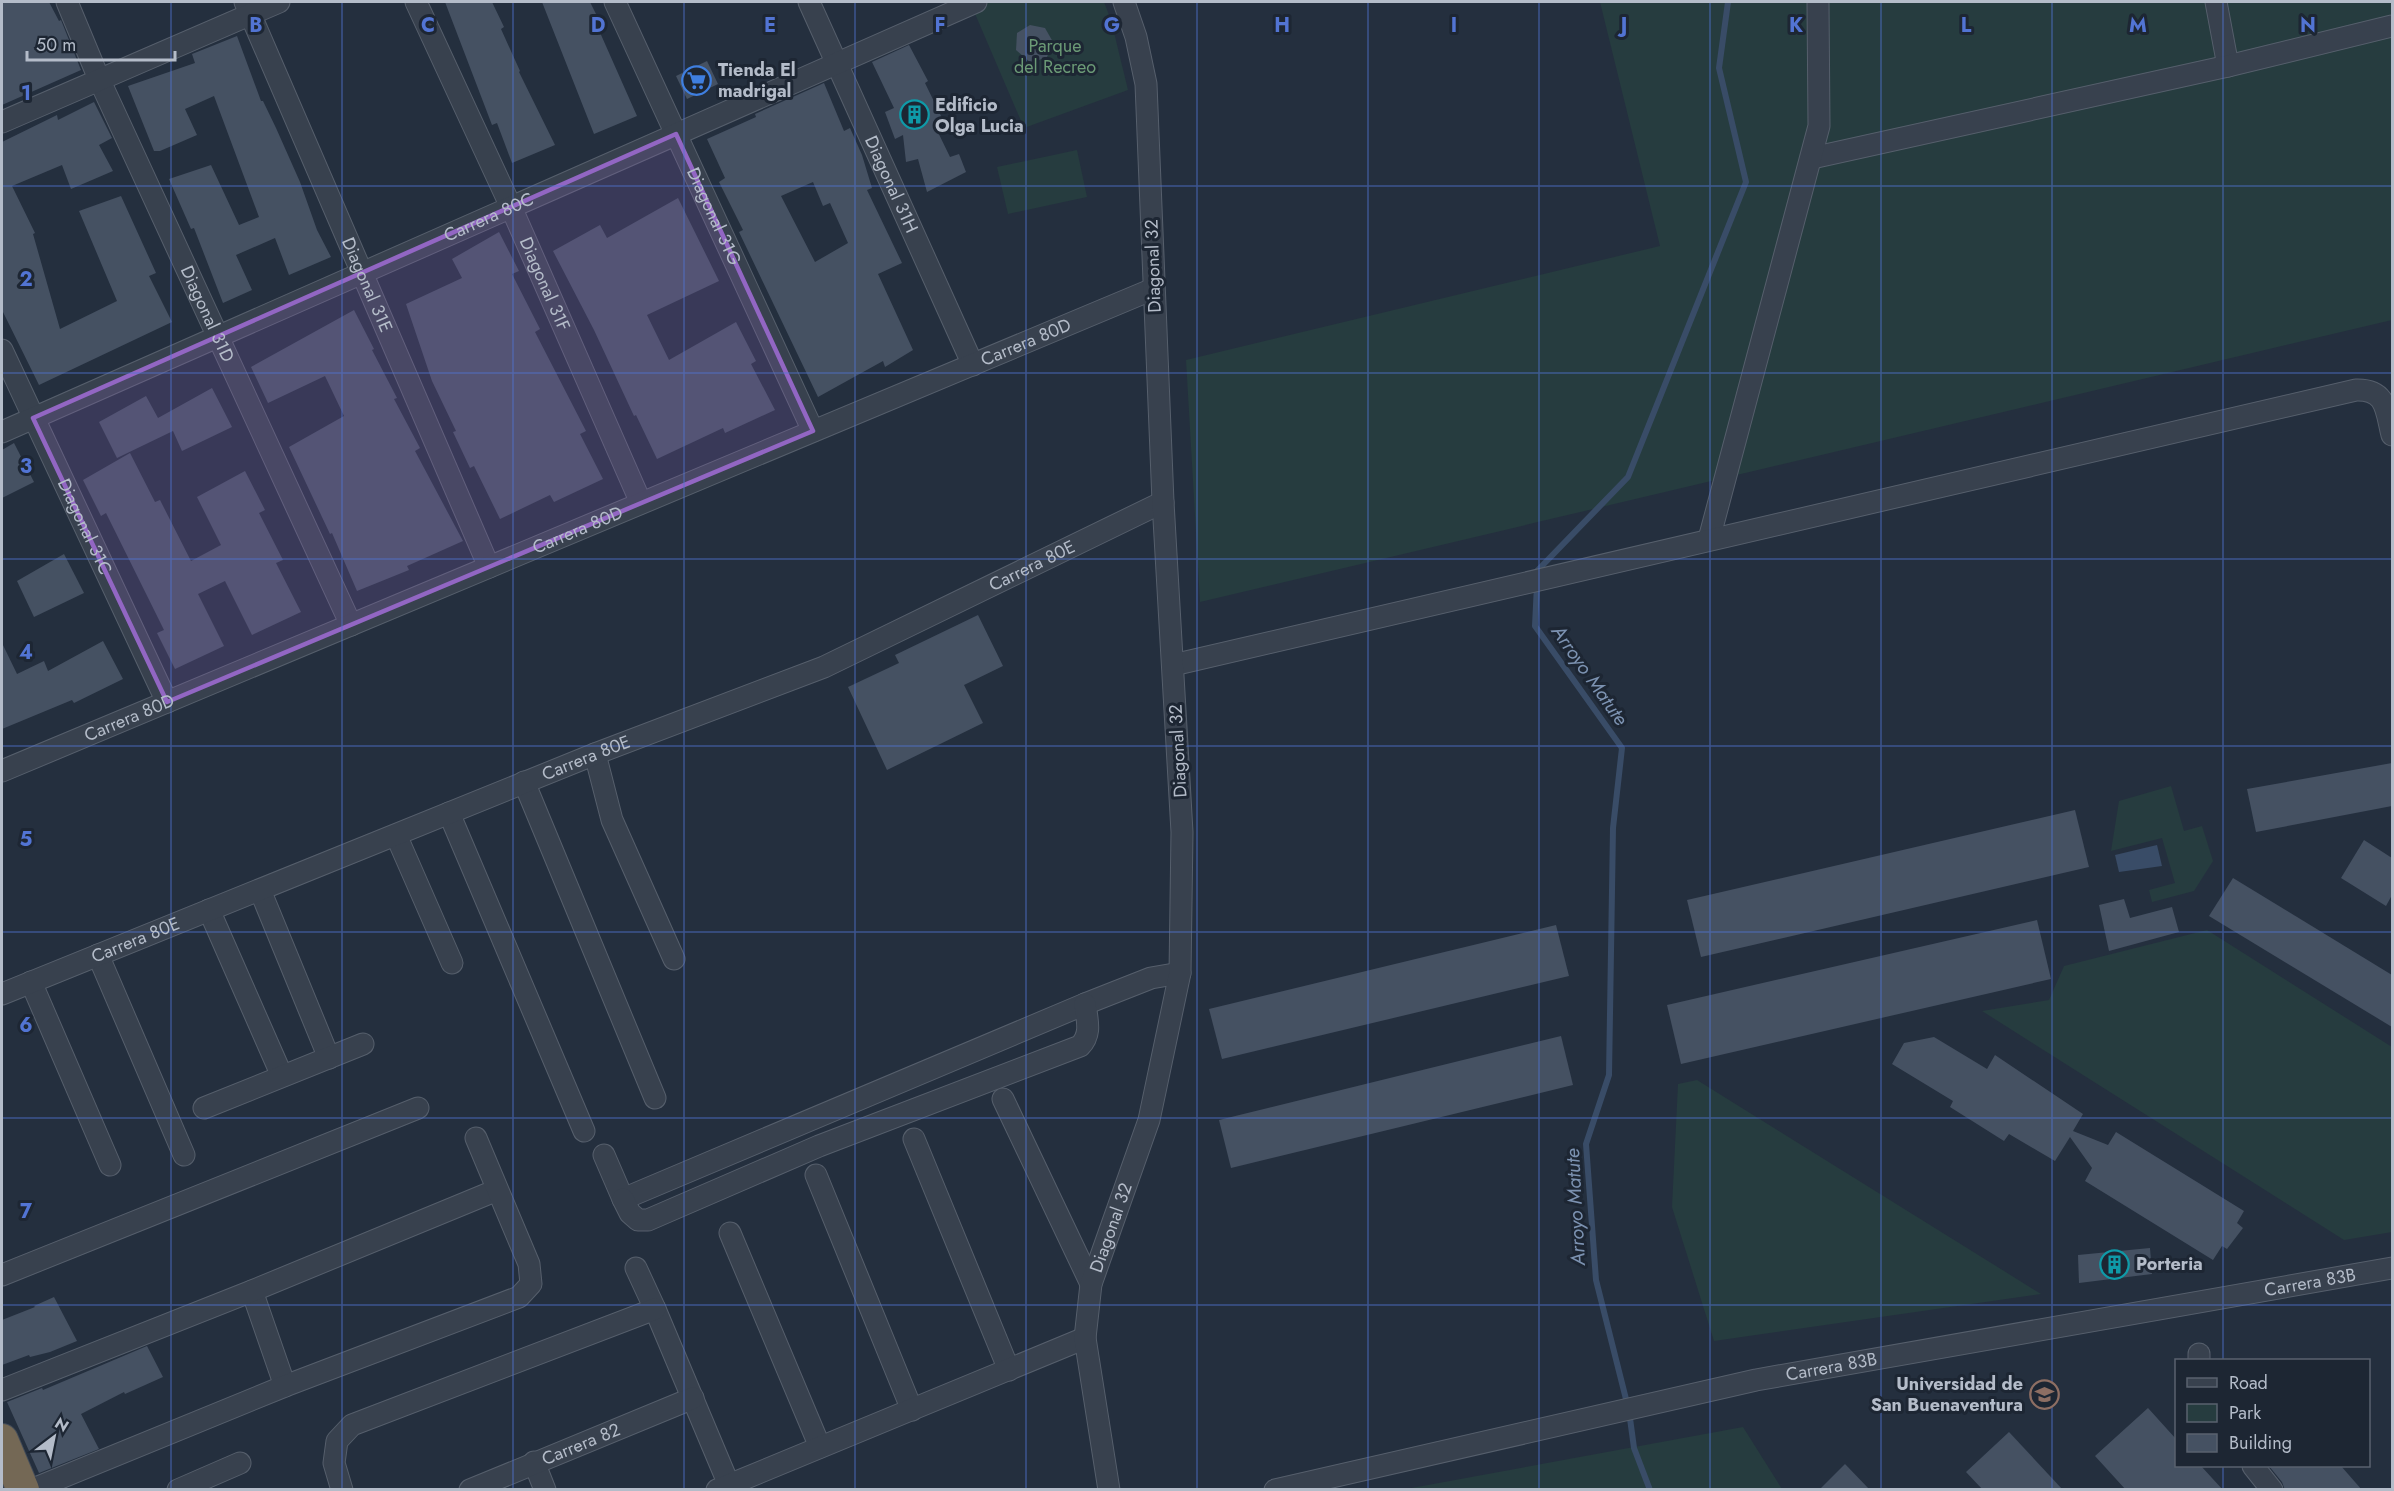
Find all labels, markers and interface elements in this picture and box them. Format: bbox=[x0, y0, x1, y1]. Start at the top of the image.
text: B bbox=[249, 11, 263, 40]
text: C bbox=[421, 11, 435, 40]
text: D bbox=[591, 11, 605, 40]
text: E bbox=[764, 11, 776, 40]
text: F bbox=[934, 11, 946, 40]
text: G bbox=[1104, 11, 1120, 40]
text: H bbox=[1274, 11, 1290, 40]
text: I bbox=[1451, 11, 1457, 40]
text: J bbox=[1617, 11, 1627, 40]
text: K bbox=[1789, 11, 1803, 40]
text: L bbox=[1961, 11, 1972, 40]
text: M bbox=[2129, 11, 2147, 40]
text: N bbox=[2300, 11, 2316, 40]
scale bar bbox=[27, 24, 176, 62]
text: 50 m bbox=[36, 32, 76, 58]
park label: Parque del Recreo bbox=[1014, 33, 1096, 80]
place label: Tienda El madrigal bbox=[718, 57, 796, 104]
supermarket icon: Tienda El madrigal bbox=[681, 64, 713, 96]
text: 1 bbox=[21, 79, 31, 108]
place label: Edificio Olga Lucia bbox=[935, 92, 1024, 139]
building icon: Edificio Olga Lucia bbox=[898, 99, 930, 131]
street label: Diagonal 31H bbox=[858, 131, 925, 237]
street label: Diagonal 31G bbox=[680, 163, 748, 270]
street label: Carrera 80C bbox=[440, 186, 538, 248]
street label: Diagonal 32 bbox=[1138, 219, 1168, 313]
street label: Diagonal 31E bbox=[335, 233, 399, 336]
street label: Diagonal 31F bbox=[513, 233, 577, 335]
street label: Diagonal 31D bbox=[174, 261, 241, 366]
text: 2 bbox=[19, 265, 33, 294]
street label: Carrera 80D bbox=[977, 312, 1075, 373]
text: 3 bbox=[20, 452, 32, 481]
street label: Diagonal 31C bbox=[51, 474, 119, 579]
street label: Carrera 80D bbox=[528, 500, 627, 560]
street label: Carrera 80E bbox=[984, 534, 1080, 598]
water label: Arroyo Matute bbox=[1544, 618, 1635, 732]
text: 4 bbox=[19, 638, 33, 667]
street label: Carrera 80D bbox=[80, 687, 178, 748]
street label: Diagonal 32 bbox=[1163, 704, 1193, 798]
street label: Carrera 80E bbox=[538, 729, 634, 787]
text: 5 bbox=[20, 825, 33, 854]
street label: Carrera 80E bbox=[87, 910, 184, 970]
text: 6 bbox=[19, 1011, 33, 1040]
water label: Arroyo Matute bbox=[1558, 1148, 1593, 1267]
street label: Diagonal 32 bbox=[1083, 1179, 1139, 1276]
text: 7 bbox=[20, 1197, 33, 1226]
building icon: Porteria bbox=[2099, 1248, 2131, 1280]
place label: Porteria bbox=[2136, 1251, 2203, 1277]
street label: Carrera 83B bbox=[2262, 1262, 2358, 1303]
street label: Carrera 83B bbox=[1784, 1346, 1879, 1388]
legend bbox=[2175, 1359, 2370, 1467]
text: Road bbox=[2229, 1370, 2268, 1396]
place label: Universidad de San Buenaventura bbox=[1871, 1371, 2023, 1418]
school or university icon: Universidad de San Buenaventura bbox=[2028, 1378, 2060, 1410]
text: Park bbox=[2229, 1400, 2261, 1426]
north arrow bbox=[24, 1407, 84, 1467]
text: N bbox=[50, 1412, 73, 1438]
street label: Carrera 82 bbox=[538, 1416, 624, 1472]
text: Building bbox=[2229, 1430, 2292, 1456]

